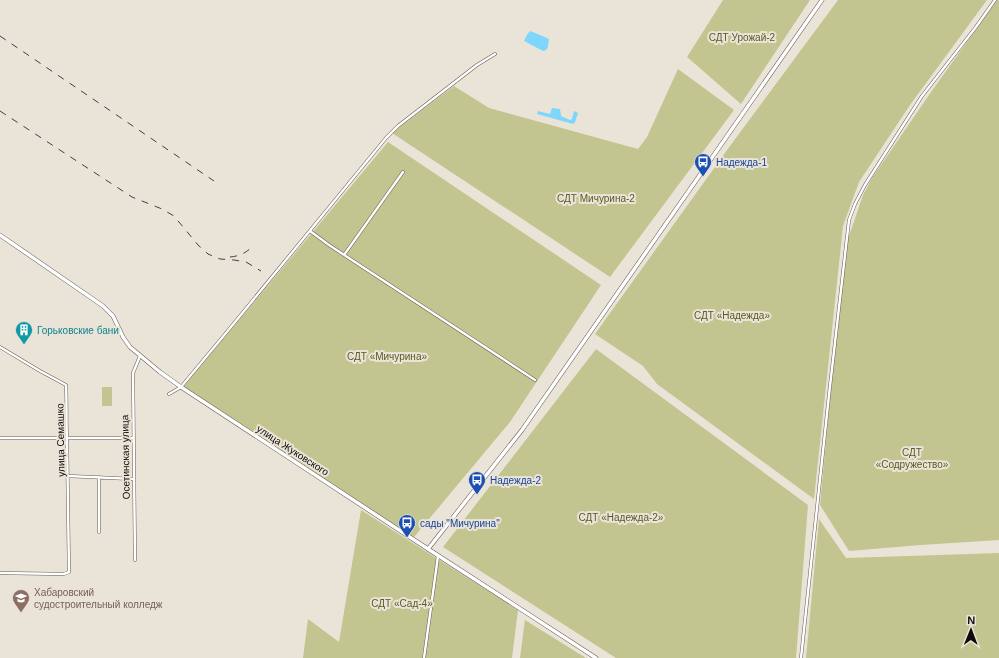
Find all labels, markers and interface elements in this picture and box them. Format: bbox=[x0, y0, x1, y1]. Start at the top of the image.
park label: СДТ Урожай-2 bbox=[709, 32, 776, 43]
bus stop icon: Надежда-1 bbox=[693, 152, 713, 177]
place label: Надежда-1 bbox=[716, 157, 767, 168]
park label: СДТ Мичурина-2 bbox=[557, 193, 635, 204]
park label: СДТ «Надежда» bbox=[694, 310, 770, 321]
building icon: Горьковские бани bbox=[14, 320, 34, 345]
place label: Горьковские бани bbox=[37, 325, 119, 336]
park label: СДТ «Мичурина» bbox=[347, 351, 427, 362]
street label: улица Семашко bbox=[54, 403, 67, 477]
street label: Осетинская улица bbox=[119, 414, 132, 499]
street label: улица Жуковского bbox=[255, 423, 331, 478]
park label: СДТ «Содружество» bbox=[876, 447, 949, 470]
bus stop icon: Надежда-2 bbox=[467, 470, 487, 495]
place label: Надежда-2 bbox=[490, 475, 541, 486]
park label: СДТ «Надежда-2» bbox=[579, 512, 664, 523]
bus stop icon: сады "Мичурина" bbox=[397, 513, 417, 538]
place label: сады "Мичурина" bbox=[420, 518, 500, 529]
place label: Хабаровский судостроительный колледж bbox=[34, 587, 163, 610]
school or university icon: Хабаровский судостроительный колледж bbox=[11, 588, 31, 613]
park label: СДТ «Сад-4» bbox=[371, 598, 433, 609]
north arrow bbox=[951, 610, 991, 650]
text: N bbox=[967, 614, 975, 626]

